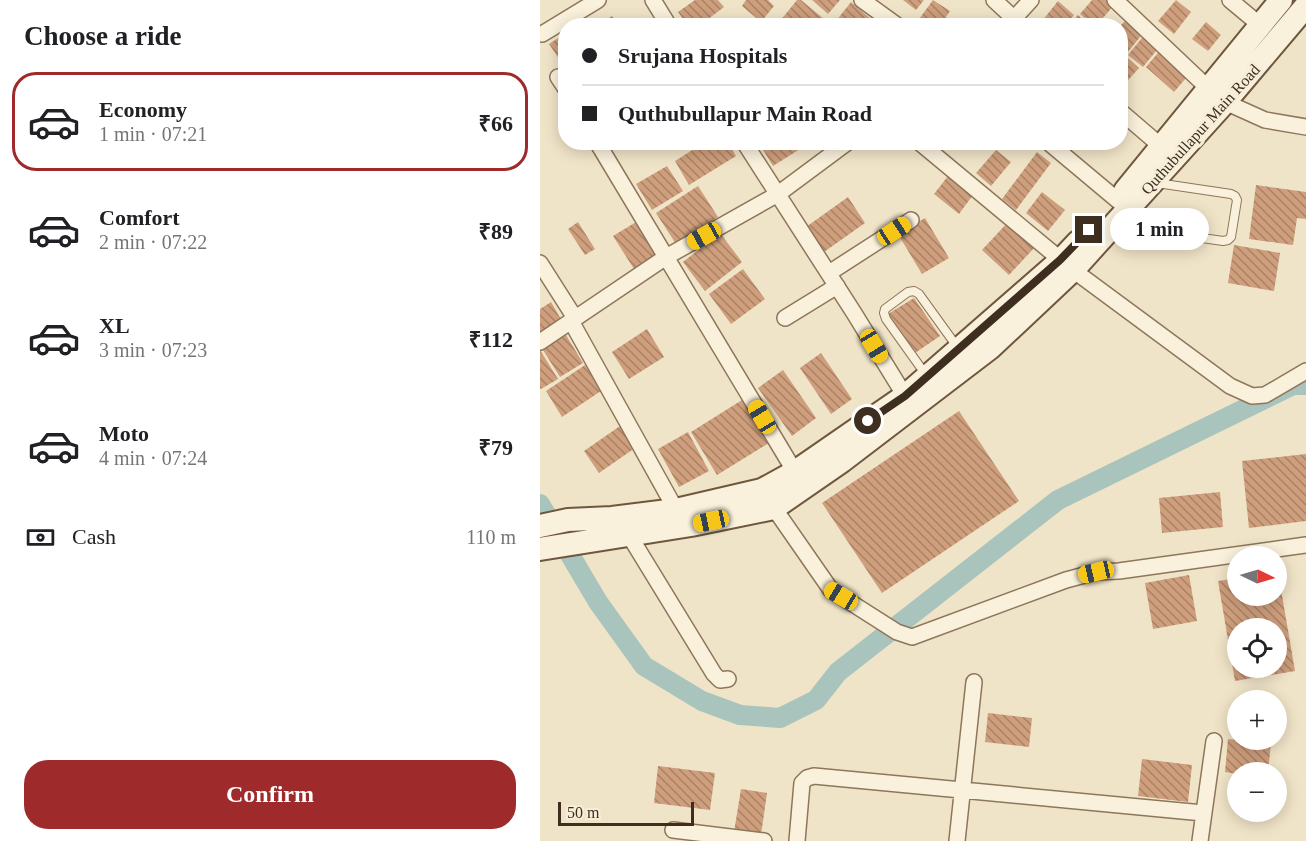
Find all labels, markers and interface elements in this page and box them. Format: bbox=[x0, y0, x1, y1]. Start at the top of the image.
text: Choose a ride bbox=[24, 21, 182, 51]
text: Srujana Hospitals bbox=[618, 43, 787, 68]
street label: Quthubullapur Main Road bbox=[1138, 61, 1264, 198]
icon: car bbox=[27, 95, 81, 149]
text: Economy bbox=[99, 97, 187, 122]
text: Quthubullapur Main Road bbox=[618, 101, 872, 126]
text: ₹66 bbox=[478, 111, 513, 136]
text: 1 min · 07:21 bbox=[99, 123, 207, 145]
icon: car bbox=[27, 203, 81, 257]
text: Comfort bbox=[99, 205, 180, 230]
callout: 1 min bbox=[1110, 209, 1209, 251]
car bbox=[874, 214, 914, 248]
route end bbox=[1075, 216, 1102, 243]
text: 1 min bbox=[1135, 218, 1184, 240]
text: ₹89 bbox=[478, 219, 513, 244]
car bbox=[684, 219, 724, 253]
text: 2 min · 07:22 bbox=[99, 231, 207, 253]
icon: car bbox=[27, 311, 81, 365]
text: XL bbox=[99, 313, 130, 338]
car bbox=[857, 326, 891, 366]
text: ₹112 bbox=[469, 327, 513, 352]
text: 3 min · 07:23 bbox=[99, 339, 207, 361]
car bbox=[745, 397, 779, 437]
route start bbox=[854, 407, 881, 434]
icon: car bbox=[27, 419, 81, 473]
text: Moto bbox=[99, 421, 149, 446]
text: ₹79 bbox=[478, 435, 513, 460]
text: 4 min · 07:24 bbox=[99, 447, 207, 469]
car bbox=[692, 508, 730, 534]
icon: cash bbox=[24, 521, 57, 554]
text: Cash bbox=[72, 524, 116, 549]
text: 110 m bbox=[466, 526, 516, 548]
north arrow bbox=[1227, 546, 1287, 606]
map controls bbox=[1227, 546, 1287, 822]
car bbox=[1076, 559, 1116, 585]
car bbox=[821, 579, 861, 613]
button: locate bbox=[1227, 618, 1287, 678]
button: + bbox=[1227, 690, 1287, 750]
button: Confirm bbox=[24, 760, 516, 829]
button: − bbox=[1227, 762, 1287, 822]
scale bar bbox=[558, 799, 694, 826]
text: 50 m bbox=[567, 804, 599, 821]

